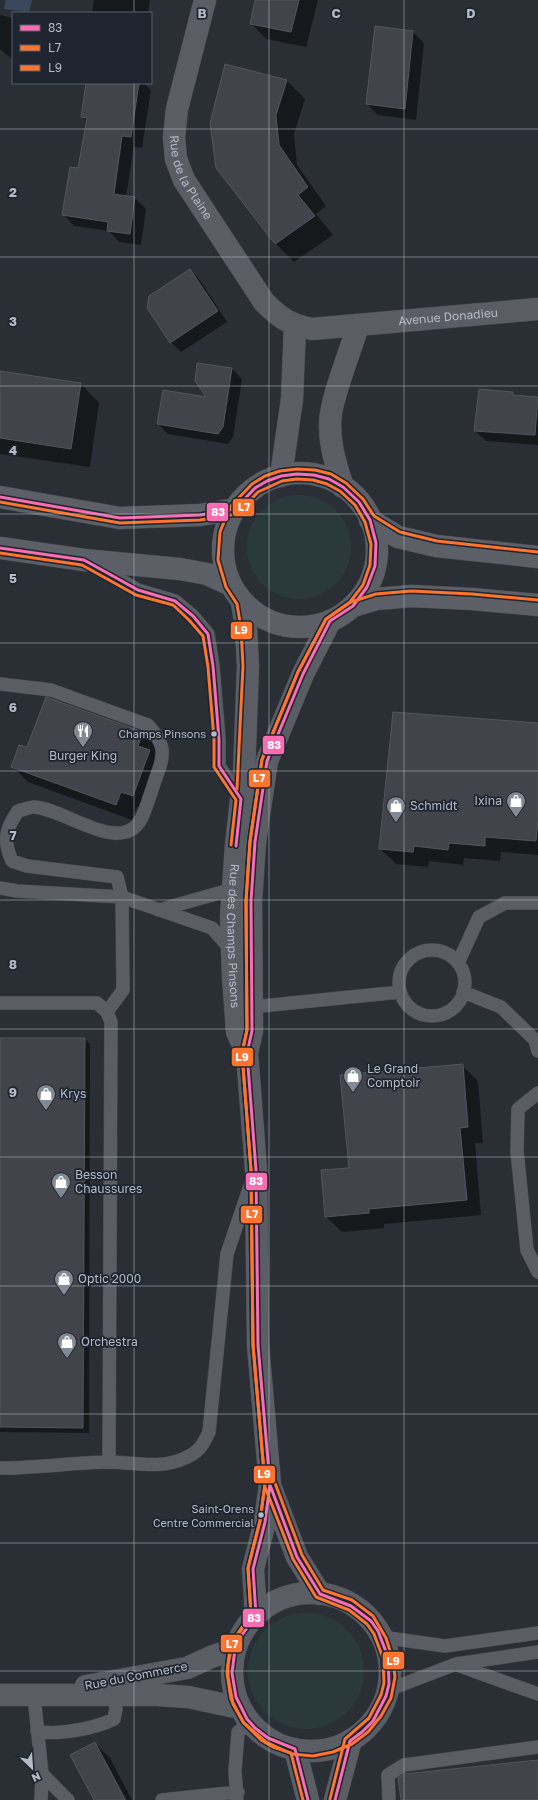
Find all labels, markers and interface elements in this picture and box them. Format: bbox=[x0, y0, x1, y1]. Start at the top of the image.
text: B bbox=[197, 5, 207, 21]
text: C bbox=[331, 5, 341, 21]
text: D bbox=[466, 5, 476, 21]
legend bbox=[12, 12, 152, 84]
text: 83 bbox=[48, 20, 62, 35]
text: L7 bbox=[48, 40, 61, 55]
text: L9 bbox=[48, 60, 62, 75]
street label: Rue de la Plaine bbox=[167, 134, 216, 222]
text: 2 bbox=[9, 184, 17, 200]
street label: Avenue Donadieu bbox=[398, 305, 499, 328]
text: 3 bbox=[9, 313, 17, 329]
text: 4 bbox=[9, 442, 17, 458]
line badge: L7 bbox=[232, 498, 255, 517]
text: L7 bbox=[238, 500, 250, 513]
line badge: 83 bbox=[206, 502, 229, 522]
text: 83 bbox=[211, 505, 225, 518]
text: 5 bbox=[9, 570, 17, 586]
line badge: L9 bbox=[230, 621, 253, 640]
text: L9 bbox=[234, 623, 248, 636]
text: 6 bbox=[9, 699, 17, 715]
restaurant icon: Burger King bbox=[72, 720, 94, 748]
place label: Champs Pinsons bbox=[119, 727, 206, 740]
marker: Champs Pinsons bbox=[209, 729, 219, 739]
line badge: 83 bbox=[262, 735, 285, 755]
text: 83 bbox=[267, 738, 281, 751]
place label: Burger King bbox=[49, 748, 117, 763]
line badge: L7 bbox=[248, 769, 271, 788]
text: L7 bbox=[253, 771, 265, 784]
shop icon: Ixina bbox=[505, 790, 527, 818]
place label: Ixina bbox=[474, 793, 502, 808]
shop icon: Schmidt bbox=[385, 795, 407, 823]
place label: Schmidt bbox=[410, 798, 458, 813]
text: 7 bbox=[9, 827, 17, 843]
street label: Rue des Champs Pinsons bbox=[224, 863, 243, 1009]
text: 8 bbox=[9, 956, 17, 972]
line badge: L9 bbox=[231, 1047, 254, 1067]
text: L9 bbox=[235, 1050, 249, 1063]
place label: Le Grand Comptoir bbox=[367, 1061, 421, 1090]
shop icon: Le Grand Comptoir bbox=[342, 1065, 364, 1093]
shop icon: Krys bbox=[35, 1083, 57, 1111]
text: 9 bbox=[9, 1084, 17, 1100]
place label: Krys bbox=[60, 1086, 86, 1101]
place label: Besson Chaussures bbox=[75, 1167, 142, 1196]
shop icon: Besson Chaussures bbox=[50, 1171, 72, 1199]
line badge: 83 bbox=[245, 1172, 268, 1191]
text: 83 bbox=[249, 1174, 263, 1187]
line badge: L7 bbox=[240, 1205, 263, 1224]
text: L7 bbox=[246, 1207, 258, 1220]
shop icon: Optic 2000 bbox=[53, 1268, 75, 1296]
place label: Optic 2000 bbox=[78, 1271, 141, 1286]
shop icon: Orchestra bbox=[56, 1331, 78, 1359]
place label: Orchestra bbox=[81, 1334, 138, 1349]
line badge: L9 bbox=[253, 1465, 276, 1484]
text: L9 bbox=[257, 1467, 271, 1480]
place label: Saint-Orens Centre Commercial bbox=[153, 1502, 254, 1529]
marker: Saint-Orens Centre Commercial bbox=[256, 1510, 266, 1520]
line badge: 83 bbox=[242, 1608, 265, 1628]
text: 83 bbox=[247, 1611, 261, 1624]
line badge: L7 bbox=[220, 1634, 243, 1653]
text: L7 bbox=[226, 1637, 238, 1650]
line badge: L9 bbox=[382, 1651, 405, 1670]
text: L9 bbox=[386, 1654, 400, 1667]
street label: Rue du Commerce bbox=[83, 1658, 189, 1693]
north arrow bbox=[12, 1748, 52, 1788]
text: N bbox=[30, 1770, 43, 1785]

